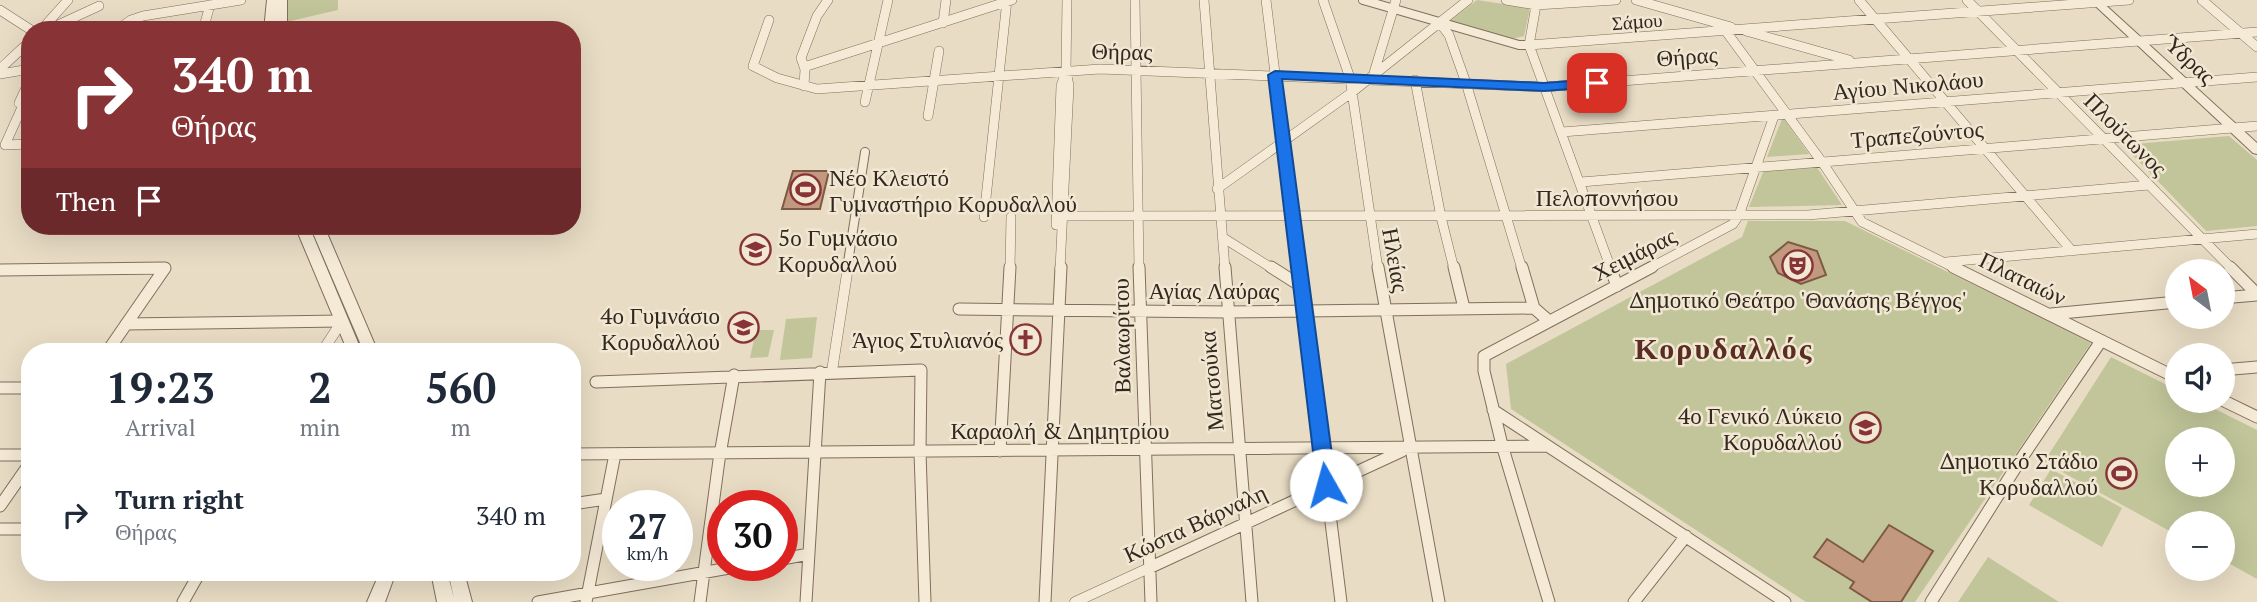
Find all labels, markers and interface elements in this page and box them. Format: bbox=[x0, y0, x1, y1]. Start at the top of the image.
street label: Σάμου bbox=[1611, 7, 1663, 35]
street label: Ύδρας bbox=[2157, 26, 2223, 91]
street label: Θήρας bbox=[1091, 35, 1153, 67]
street label: Θήρας bbox=[1655, 38, 1719, 74]
text: 340 m bbox=[171, 41, 313, 106]
icon: right bbox=[56, 49, 147, 140]
pin bbox=[1567, 53, 1627, 113]
street label: Αγίου Νικολάου bbox=[1831, 63, 1985, 107]
icon: arrive bbox=[1578, 64, 1616, 102]
street label: Πλούτωνος bbox=[2078, 86, 2174, 182]
text: Θήρας bbox=[171, 104, 256, 146]
street label: Τραπεζούντος bbox=[1849, 113, 1985, 155]
place label: Νέο Κλειστό Γυμναστήριο Κορυδαλλού bbox=[829, 162, 1077, 219]
sports icon: Νέο Κλειστό Γυμναστήριο Κορυδαλλού bbox=[789, 173, 823, 207]
icon: arrive bbox=[130, 182, 168, 220]
street label: Πελοποννήσου bbox=[1536, 182, 1678, 213]
text: Then bbox=[56, 184, 116, 218]
street label: Χειμάρας bbox=[1587, 220, 1681, 288]
place label: 5ο Γυμνάσιο Κορυδαλλού bbox=[778, 222, 898, 279]
street label: Ηλείας bbox=[1375, 225, 1417, 295]
school or university icon: 5ο Γυμνάσιο Κορυδαλλού bbox=[738, 233, 772, 267]
street label: Πλαταιών bbox=[1974, 244, 2072, 312]
theatre icon: Δημοτικό Θεάτρο 'Θανάσης Βέγγος' bbox=[1781, 248, 1815, 282]
north arrow bbox=[2165, 259, 2235, 329]
map controls bbox=[2165, 259, 2235, 581]
street label: Αγίας Λαύρας bbox=[1149, 275, 1279, 306]
street label: Βαλαωρίτου bbox=[1104, 278, 1138, 394]
place label: Δημοτικό Θεάτρο 'Θανάσης Βέγγος' bbox=[1630, 284, 1966, 315]
place label: 4ο Γυμνάσιο Κορυδαλλού bbox=[600, 300, 720, 357]
school or university icon: 4ο Γυμνάσιο Κορυδαλλού bbox=[726, 311, 760, 345]
church icon: Άγιος Στυλιανός bbox=[1009, 322, 1043, 356]
place label: Άγιος Στυλιανός bbox=[852, 324, 1003, 355]
district label: Κορυδαλλός bbox=[1635, 328, 1813, 368]
street label: Ματσούκα bbox=[1191, 330, 1231, 432]
button: sound bbox=[2165, 343, 2235, 413]
text: 19:23 bbox=[106, 359, 215, 415]
text: 2 bbox=[308, 359, 332, 415]
text: 560 bbox=[425, 359, 496, 415]
place label: 4ο Γενικό Λύκειο Κορυδαλλού bbox=[1678, 400, 1842, 457]
school or university icon: 4ο Γενικό Λύκειο Κορυδαλλού bbox=[1848, 411, 1882, 445]
text: Arrival bbox=[125, 412, 196, 443]
text: min bbox=[300, 412, 340, 443]
text: m bbox=[451, 412, 471, 443]
street label: Καραολή & Δημητρίου bbox=[951, 415, 1169, 446]
button: + bbox=[2165, 427, 2235, 497]
place label: Δημοτικό Στάδιο Κορυδαλλού bbox=[1940, 445, 2098, 502]
position arrow bbox=[1289, 448, 1363, 522]
sports icon: Δημοτικό Στάδιο Κορυδαλλού bbox=[2104, 456, 2138, 490]
street label: Κώστα Βάρναλη bbox=[1118, 476, 1272, 570]
text: Turn right bbox=[115, 482, 244, 516]
speed limit sign: 30 bbox=[707, 490, 798, 581]
icon: right bbox=[56, 496, 94, 534]
text: 340 m bbox=[476, 498, 546, 532]
text: 27 bbox=[628, 503, 667, 549]
button: − bbox=[2165, 511, 2235, 581]
text: Θήρας bbox=[115, 516, 176, 547]
text: km/h bbox=[627, 541, 668, 565]

